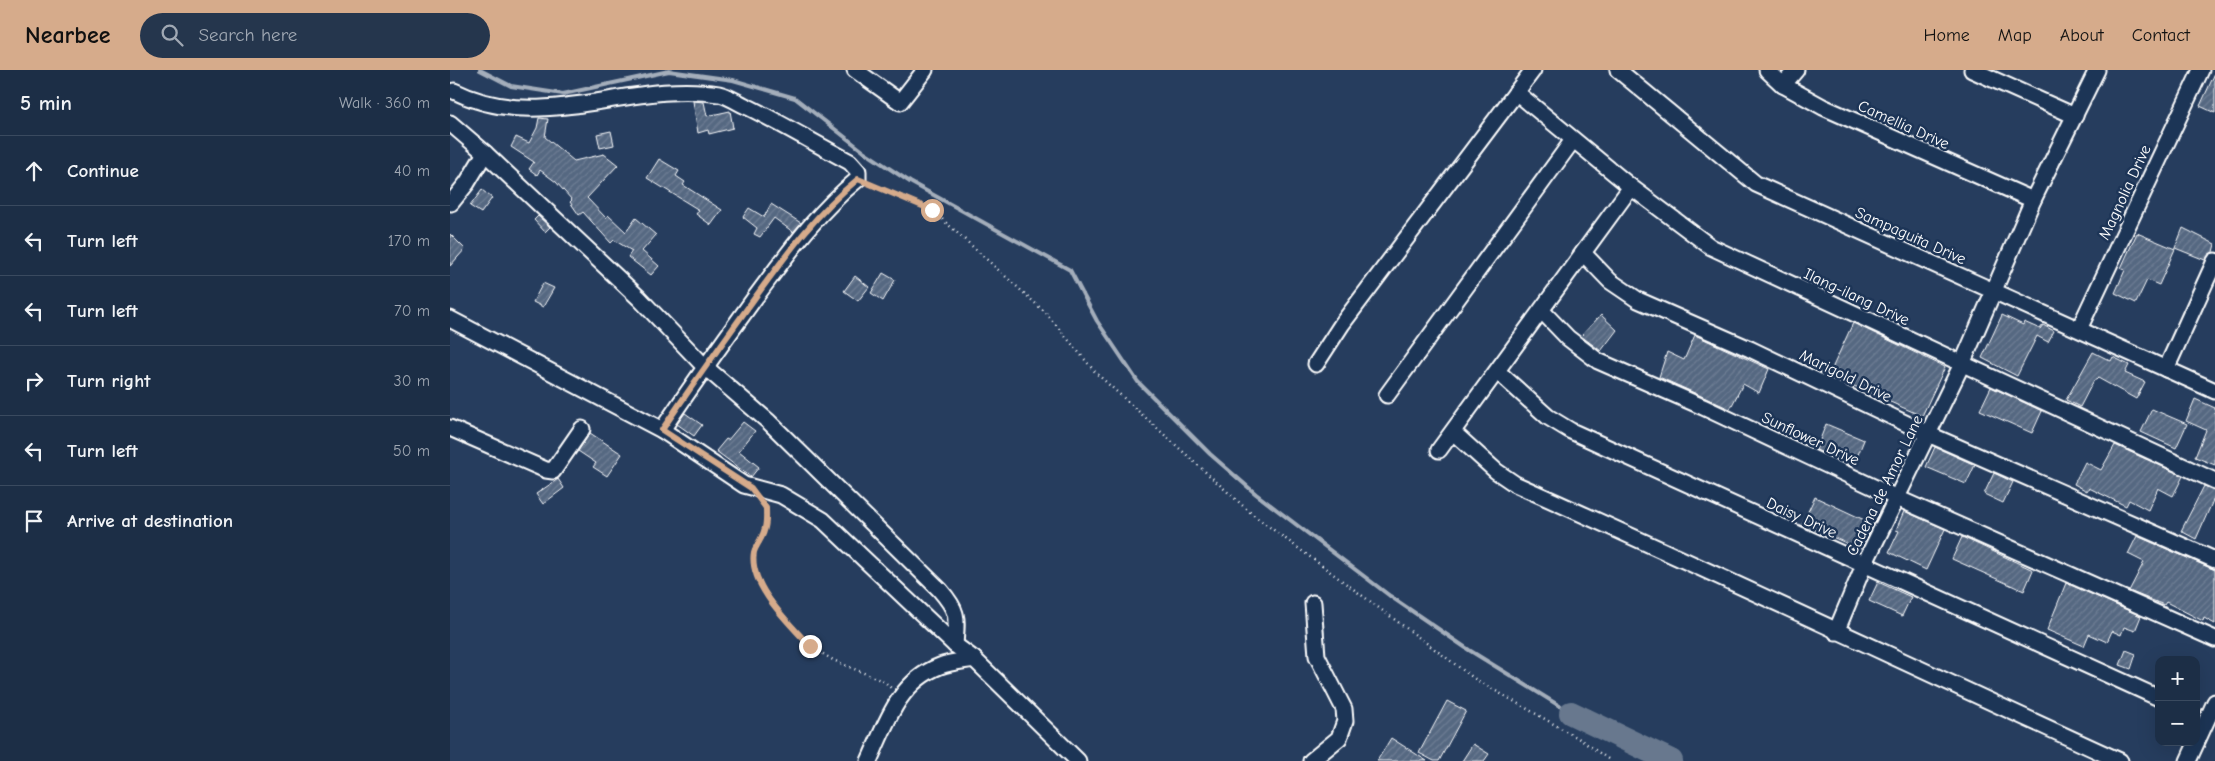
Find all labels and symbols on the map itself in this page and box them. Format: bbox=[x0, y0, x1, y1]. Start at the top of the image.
street label: Camellia Drive bbox=[1855, 97, 1952, 153]
street label: Magnolia Drive bbox=[2095, 142, 2155, 243]
route start bbox=[921, 199, 944, 222]
street label: Sampaguita Drive bbox=[1852, 203, 1969, 268]
street label: Ilang-ilang Drive bbox=[1801, 265, 1912, 329]
street label: Marigold Drive bbox=[1797, 346, 1895, 406]
street label: Sunflower Drive bbox=[1759, 408, 1862, 469]
street label: Cadena de Amor Lane bbox=[1843, 412, 1927, 559]
street label: Daisy Drive bbox=[1764, 494, 1840, 542]
route end bbox=[799, 635, 822, 658]

